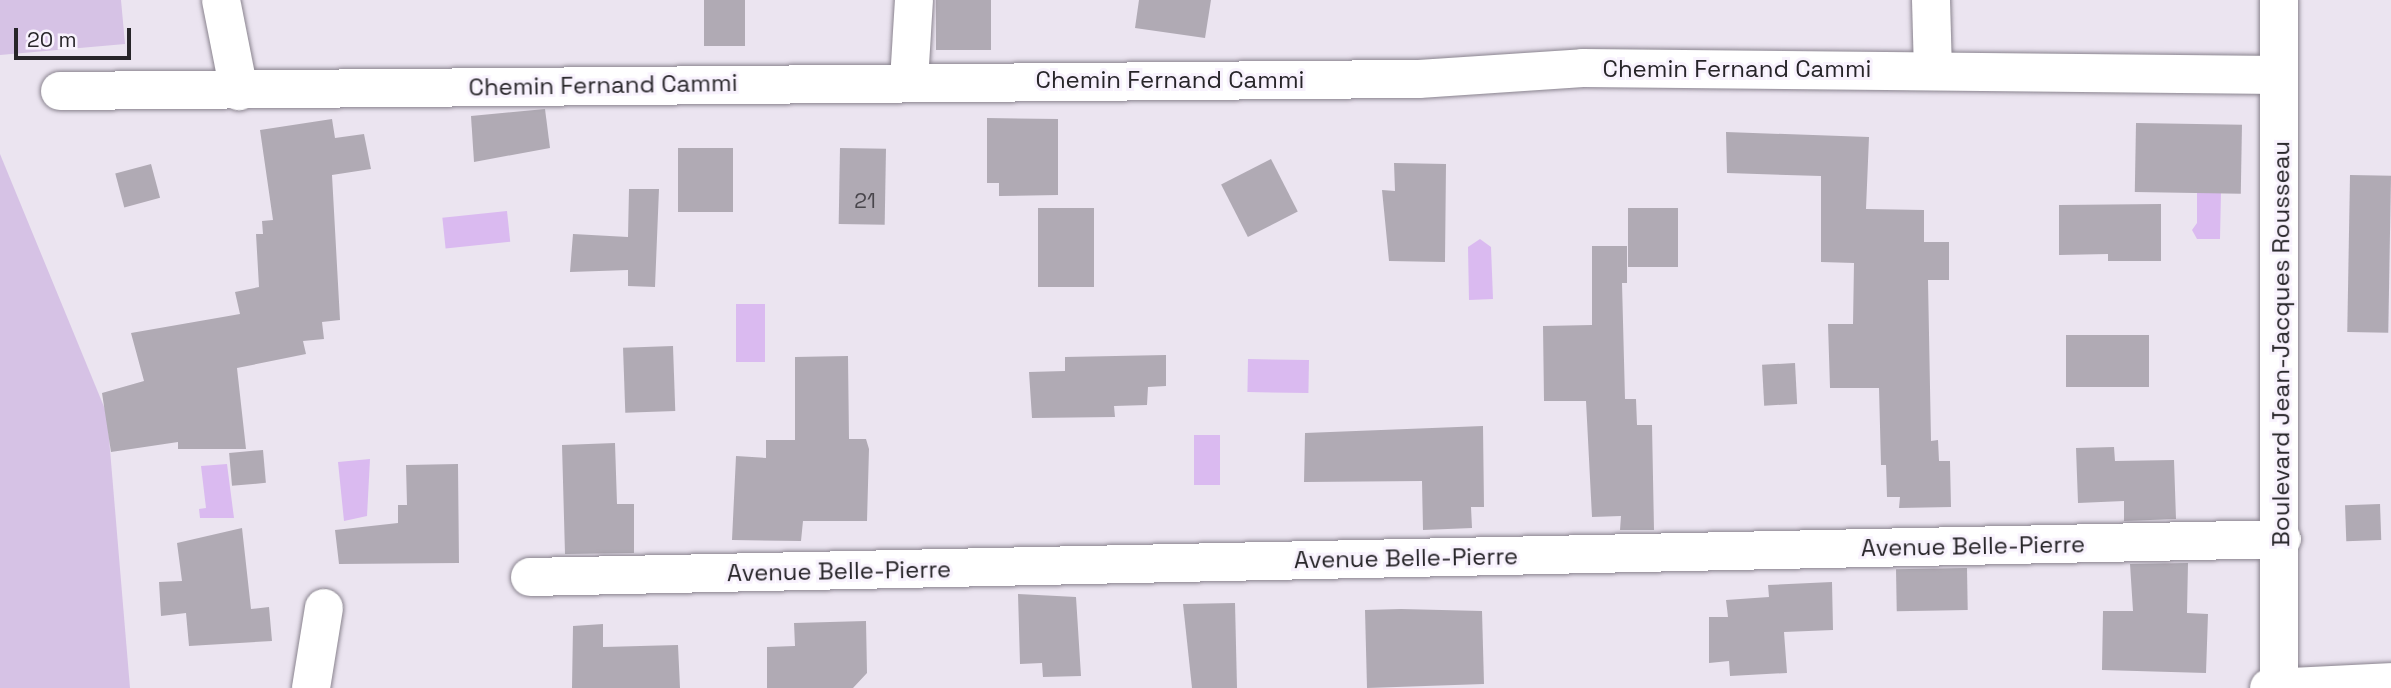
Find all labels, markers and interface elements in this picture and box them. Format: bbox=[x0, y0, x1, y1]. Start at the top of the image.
scale bar bbox=[18, 14, 135, 58]
text: 20 m bbox=[27, 26, 77, 53]
street label: Chemin Fernand Cammi bbox=[1602, 55, 1872, 83]
street label: Chemin Fernand Cammi bbox=[1035, 66, 1305, 94]
street label: Chemin Fernand Cammi bbox=[468, 68, 738, 102]
street label: Boulevard Jean-Jacques Rousseau bbox=[2267, 141, 2295, 547]
house number: 21 bbox=[854, 188, 876, 214]
street label: Avenue Belle-Pierre bbox=[1861, 530, 2085, 562]
street label: Avenue Belle-Pierre bbox=[1294, 542, 1518, 574]
street label: Avenue Belle-Pierre bbox=[727, 555, 951, 587]

